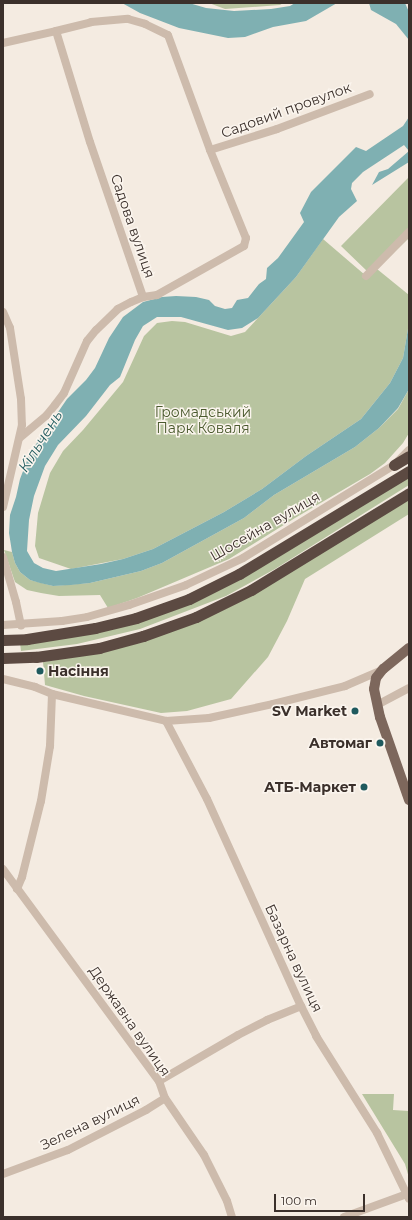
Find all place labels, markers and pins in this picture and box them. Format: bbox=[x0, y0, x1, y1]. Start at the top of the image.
place label: Насіння bbox=[48, 663, 109, 679]
marker: Насіння bbox=[35, 666, 45, 676]
place label: SV Market bbox=[272, 703, 347, 719]
marker: SV Market bbox=[350, 706, 360, 716]
place label: Автомаг bbox=[309, 735, 372, 751]
marker: Автомаг bbox=[375, 738, 385, 748]
place label: АТБ-Маркет bbox=[264, 779, 356, 795]
marker: АТБ-Маркет bbox=[359, 782, 369, 792]

